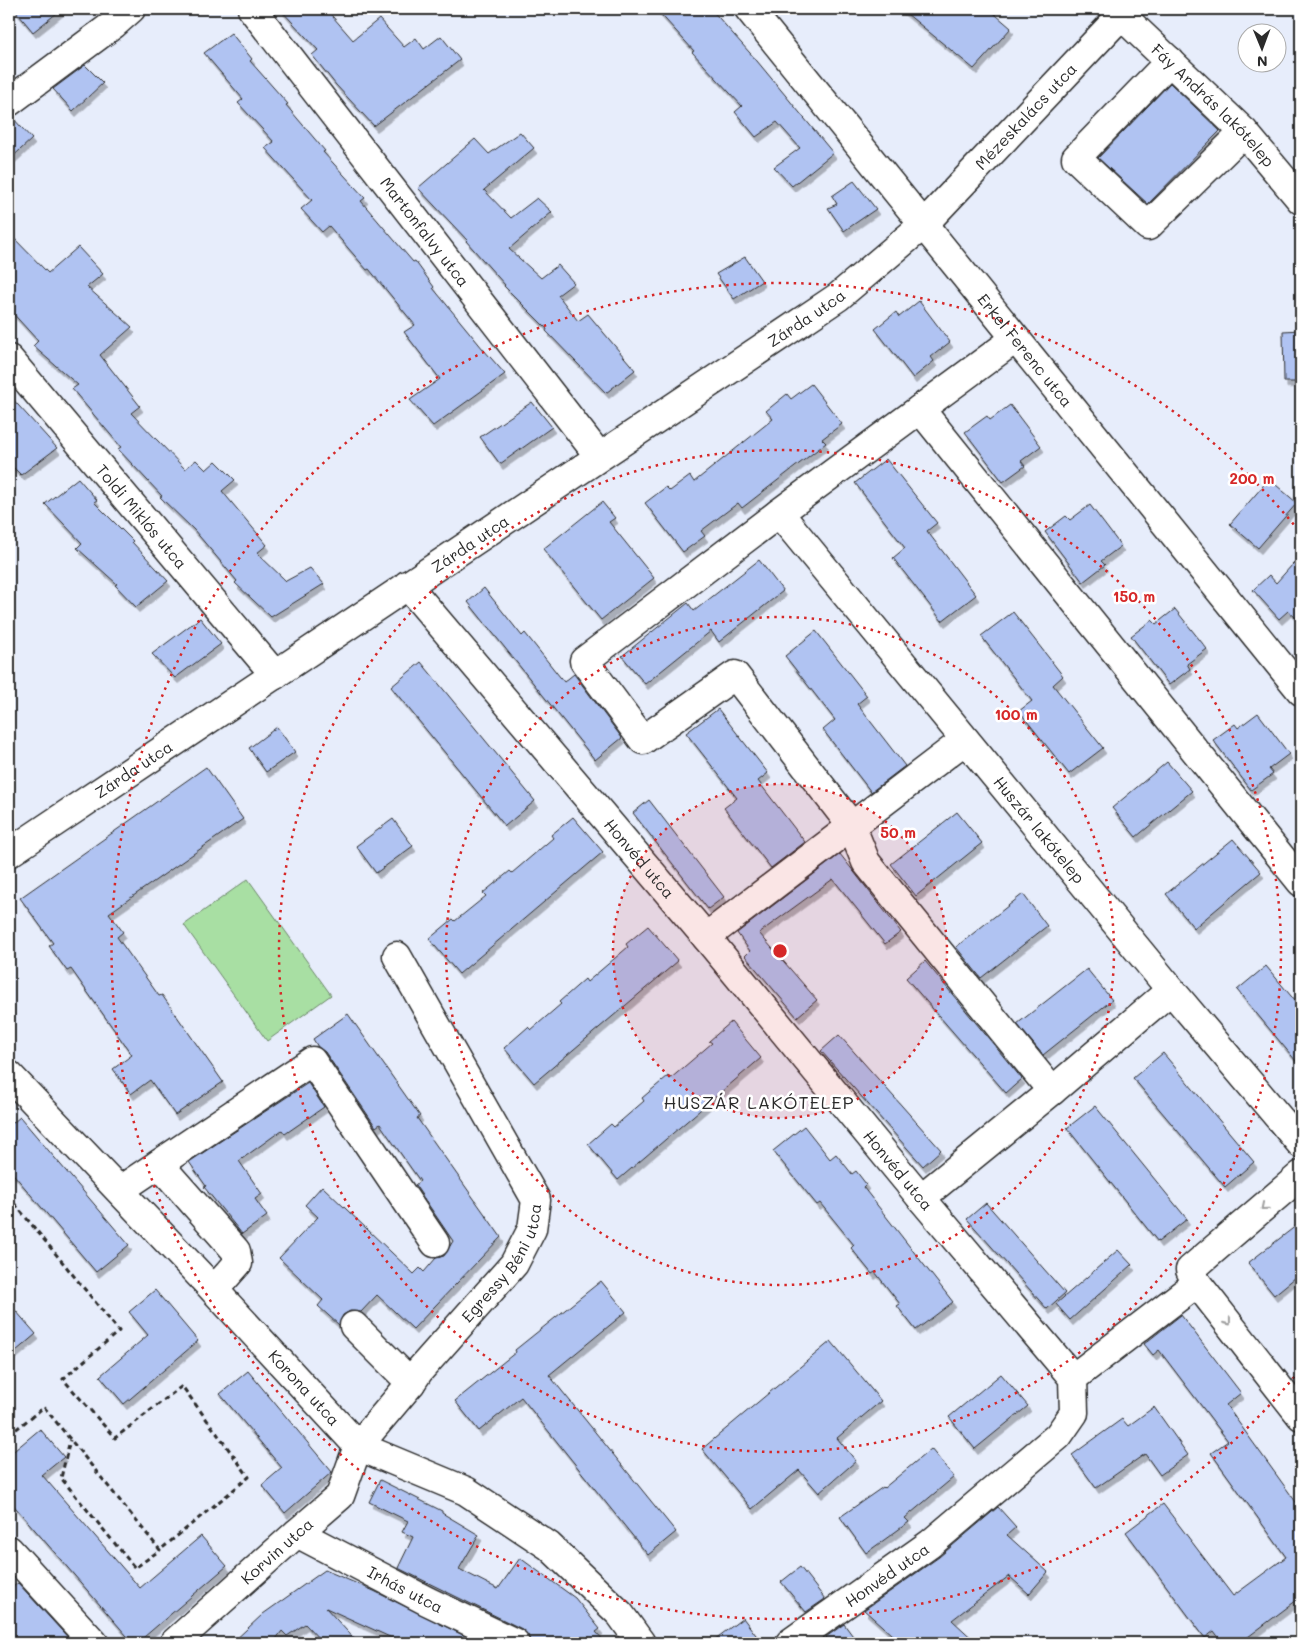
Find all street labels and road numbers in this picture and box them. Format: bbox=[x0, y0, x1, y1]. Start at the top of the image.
street label: Fáy András lakótelep bbox=[1147, 39, 1280, 171]
street label: Mézeskalács utca bbox=[970, 58, 1081, 174]
street label: Martonfalvy utca bbox=[376, 172, 475, 291]
street label: Zárda utca bbox=[763, 284, 849, 351]
street label: Erkel Ferenc utca bbox=[973, 289, 1078, 411]
street label: Toldi Miklós utca bbox=[92, 460, 192, 573]
street label: Zárda utca bbox=[427, 510, 513, 577]
street label: Zárda utca bbox=[90, 735, 176, 803]
street label: Huszár lakótelep bbox=[989, 771, 1090, 887]
street label: Honvéd utca bbox=[600, 814, 680, 903]
street label: Honvéd utca bbox=[859, 1125, 938, 1214]
street label: Egressy Béni utca bbox=[456, 1202, 545, 1326]
street label: Korona utca bbox=[264, 1345, 345, 1430]
street label: Korvin utca bbox=[236, 1513, 317, 1588]
street label: Honvéd utca bbox=[841, 1538, 933, 1611]
street label: Irhás utca bbox=[364, 1561, 447, 1617]

